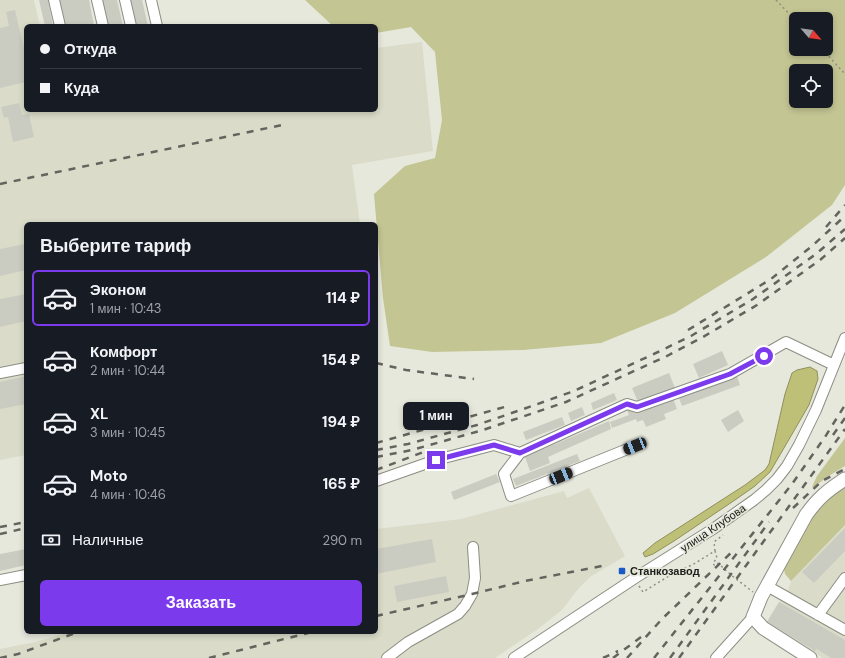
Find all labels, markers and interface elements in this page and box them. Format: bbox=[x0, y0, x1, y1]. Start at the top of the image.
north arrow bbox=[789, 12, 833, 56]
map controls bbox=[789, 12, 833, 108]
text: Откуда bbox=[64, 39, 116, 59]
button: locate bbox=[789, 64, 833, 108]
text: Куда bbox=[64, 78, 99, 98]
text: Выберите тариф bbox=[40, 234, 191, 258]
icon: car bbox=[42, 280, 78, 316]
text: Эконом bbox=[90, 280, 146, 300]
text: 114 ₽ bbox=[326, 288, 360, 308]
text: 1 мин · 10:43 bbox=[90, 300, 162, 317]
icon: car bbox=[42, 342, 78, 378]
text: Комфорт bbox=[90, 342, 157, 362]
route start bbox=[755, 347, 773, 365]
text: 154 ₽ bbox=[322, 350, 360, 370]
text: 2 мин · 10:44 bbox=[90, 362, 165, 379]
callout: 1 мин bbox=[403, 402, 469, 430]
icon: car bbox=[42, 404, 78, 440]
text: XL bbox=[90, 404, 108, 424]
text: 1 мин bbox=[419, 407, 453, 424]
text: 194 ₽ bbox=[322, 412, 360, 432]
text: 3 мин · 10:45 bbox=[90, 424, 165, 441]
car bbox=[622, 436, 648, 456]
route end bbox=[427, 451, 445, 469]
icon: car bbox=[42, 466, 78, 502]
text: Moto bbox=[90, 466, 128, 486]
car bbox=[548, 466, 574, 486]
text: 165 ₽ bbox=[323, 474, 360, 494]
text: 4 мин · 10:46 bbox=[90, 486, 166, 503]
street label: улица Клубова bbox=[678, 500, 749, 555]
icon: cash bbox=[40, 529, 62, 551]
text: Наличные bbox=[72, 530, 144, 550]
text: 290 m bbox=[323, 532, 362, 549]
place label: Станкозавод bbox=[630, 564, 700, 578]
marker: Станкозавод bbox=[617, 566, 627, 576]
button: Заказать bbox=[40, 580, 362, 626]

